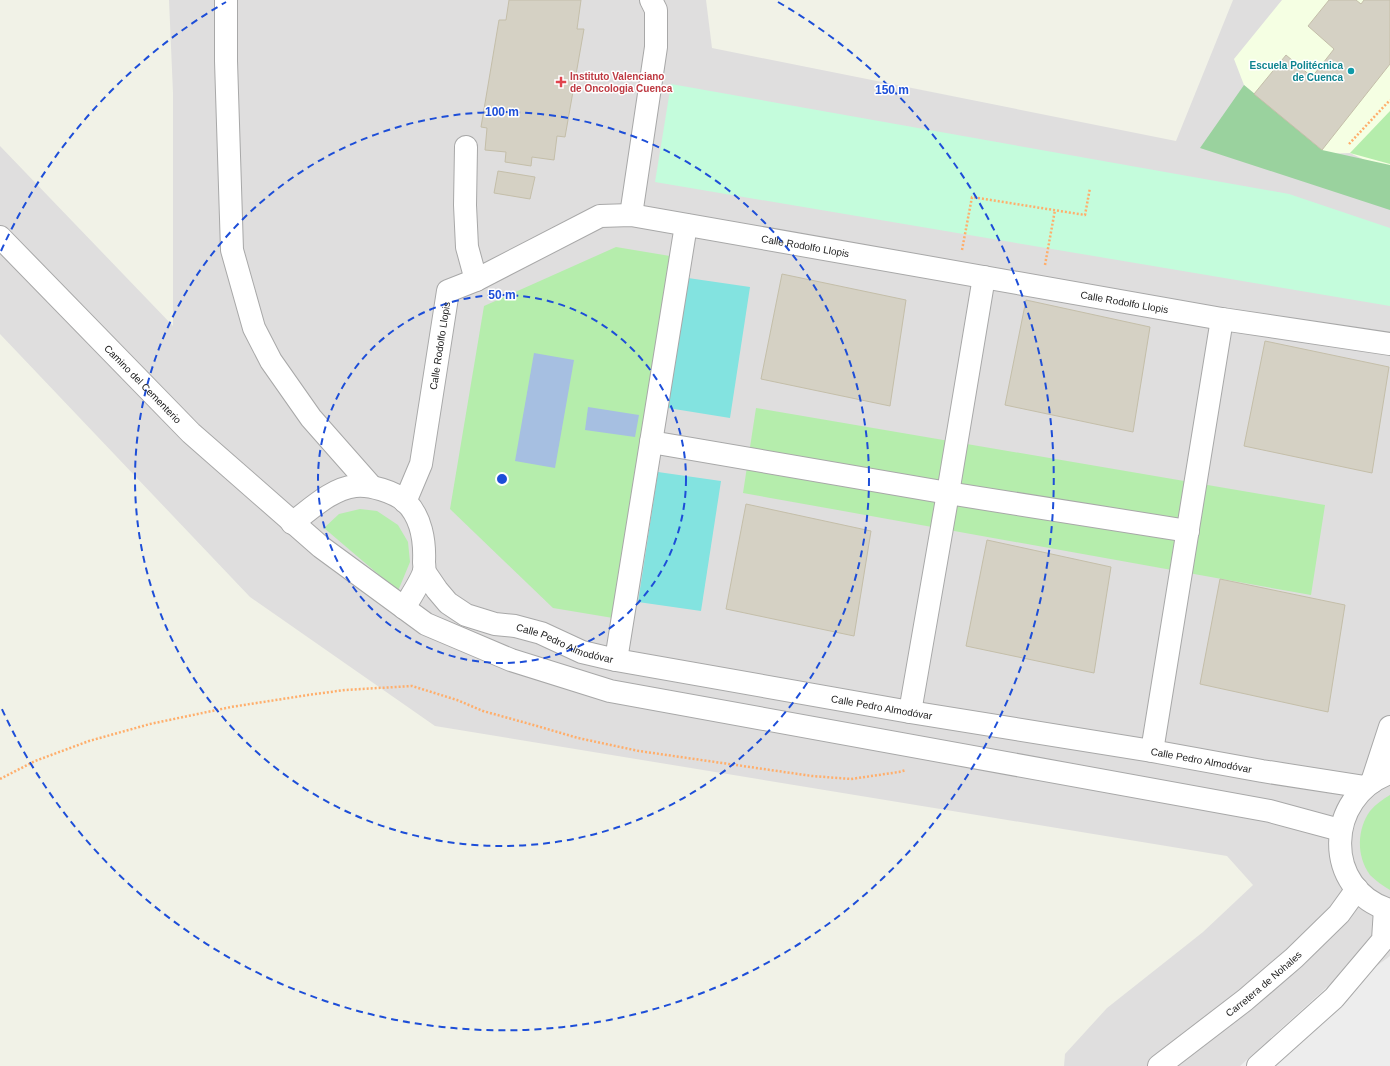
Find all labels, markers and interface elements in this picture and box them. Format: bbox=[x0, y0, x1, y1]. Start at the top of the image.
place label: Escuela Politécnica de Cuenca bbox=[1250, 60, 1343, 83]
marker: Escuela Politécnica de Cuenca bbox=[1346, 66, 1356, 76]
place label: Instituto Valenciano de Oncologia Cuenca bbox=[570, 71, 673, 94]
marker: Instituto Valenciano de Oncologia Cuenca bbox=[555, 76, 567, 88]
text: 150 m bbox=[875, 83, 909, 97]
text: 100 m bbox=[485, 105, 519, 119]
street label: Calle Rodolfo Llopis bbox=[760, 233, 850, 259]
text: 50 m bbox=[488, 288, 516, 302]
street label: Calle Rodolfo Llopis bbox=[1080, 289, 1169, 315]
street label: Calle Rodolfo Llopis bbox=[428, 301, 452, 391]
street label: Camino del Cementerio bbox=[102, 343, 184, 426]
centre of rings bbox=[495, 472, 509, 486]
street label: Calle Pedro Almodóvar bbox=[515, 622, 615, 665]
street label: Calle Pedro Almodóvar bbox=[830, 693, 934, 722]
street label: Calle Pedro Almodóvar bbox=[1150, 746, 1253, 775]
street label: Carretera de Nohales bbox=[1224, 949, 1304, 1019]

